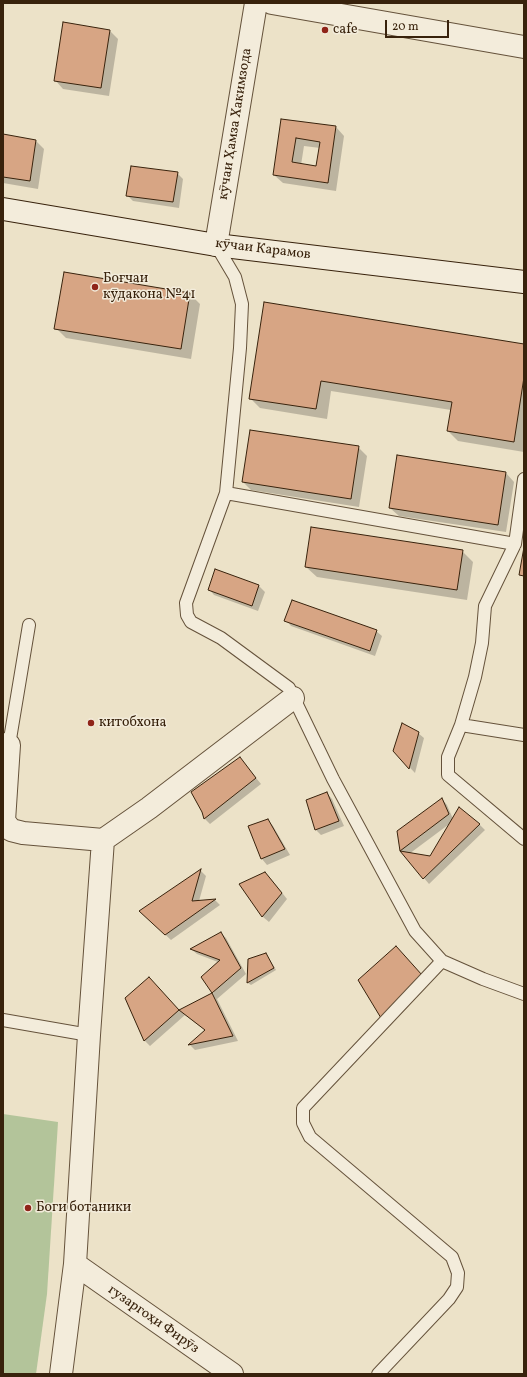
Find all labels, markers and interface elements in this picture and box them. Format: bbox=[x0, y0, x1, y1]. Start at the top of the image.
scale bar bbox=[387, 12, 451, 38]
text: 20 m bbox=[392, 19, 419, 35]
place label: cafe bbox=[333, 22, 358, 38]
marker: cafe bbox=[320, 25, 330, 35]
street label: кӯчаи Ҳамза Хакимзода bbox=[216, 47, 256, 201]
street label: кӯчаи Карамов bbox=[214, 236, 312, 264]
place label: Боғчаи кӯдакона №41 bbox=[103, 271, 196, 304]
marker: Боғчаи кӯдакона №41 bbox=[90, 282, 100, 292]
place label: китобхона bbox=[99, 715, 166, 731]
marker: китобхона bbox=[86, 718, 96, 728]
place label: Боги ботаники bbox=[36, 1200, 131, 1216]
marker: Боги ботаники bbox=[23, 1203, 33, 1213]
street label: гузаргоҳи Фирӯз bbox=[104, 1282, 202, 1358]

